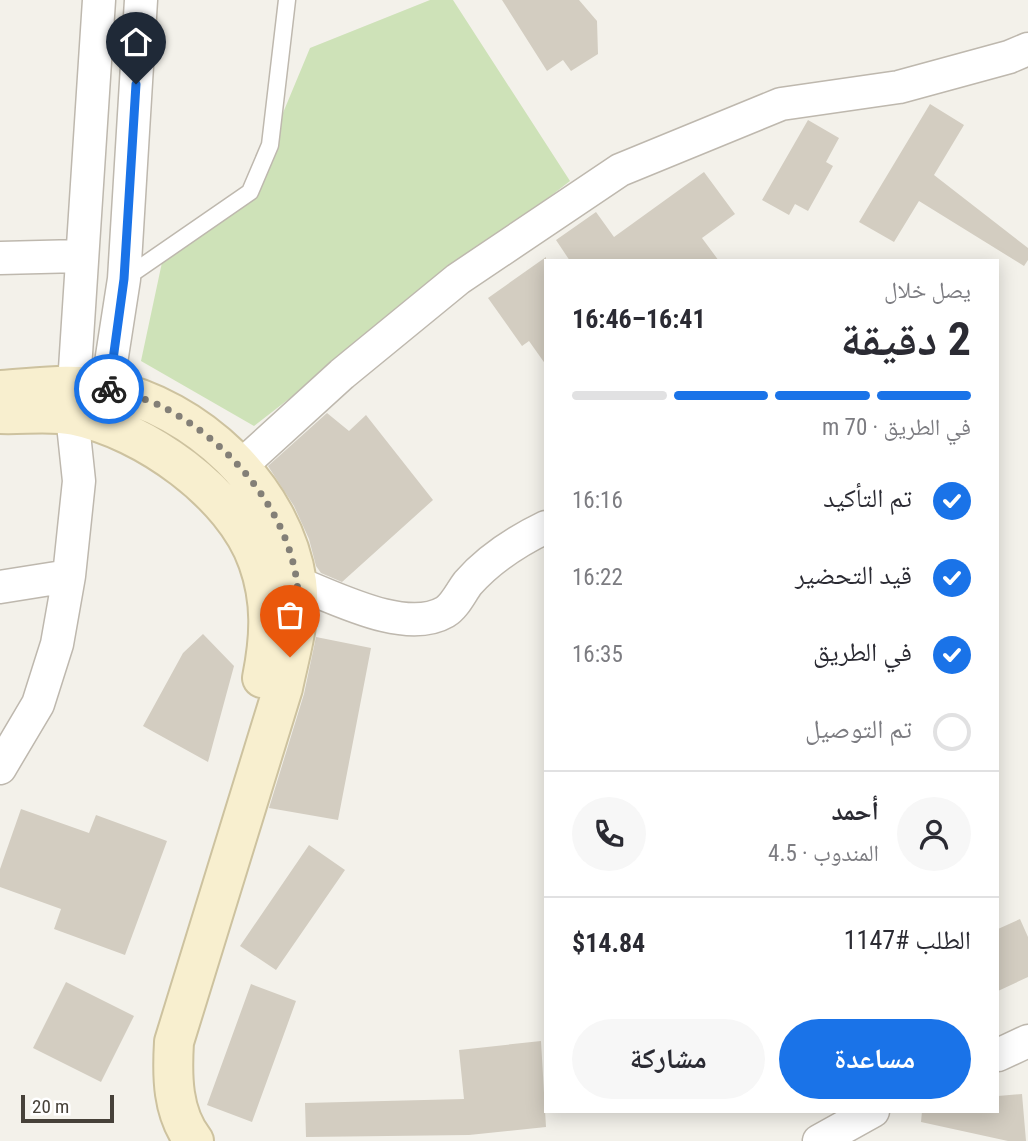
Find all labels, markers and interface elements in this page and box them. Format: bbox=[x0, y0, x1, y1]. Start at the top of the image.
pin bbox=[106, 12.0, 166, 84]
icon: home bbox=[117, 23, 155, 61]
text: يصل خلال bbox=[884, 277, 971, 304]
text: 16:41–16:46 bbox=[572, 304, 706, 334]
text: 2 دقيقة bbox=[841, 312, 971, 366]
courier bbox=[74, 354, 144, 424]
icon: bike bbox=[90, 370, 128, 408]
text: في الطريق · 70 m bbox=[822, 414, 971, 441]
icon: check bbox=[933, 482, 971, 520]
text: تم التأكيد bbox=[823, 483, 912, 513]
text: 16:16 bbox=[572, 487, 623, 514]
icon: check bbox=[933, 559, 971, 597]
text: قيد التحضير bbox=[795, 560, 912, 590]
text: 16:22 bbox=[572, 564, 623, 591]
pin bbox=[260, 585, 320, 657]
icon: bag bbox=[271, 596, 309, 634]
icon: check bbox=[933, 636, 971, 674]
text: في الطريق bbox=[813, 637, 912, 667]
text: 16:35 bbox=[572, 641, 623, 668]
text: تم التوصيل bbox=[805, 714, 912, 744]
text: أحمد bbox=[831, 796, 879, 826]
button: phone bbox=[572, 797, 646, 871]
button: person bbox=[897, 797, 971, 871]
text: المندوب · 4.5 bbox=[768, 840, 879, 867]
text: الطلب #1147 bbox=[844, 925, 971, 955]
text: $14.84 bbox=[572, 928, 645, 958]
button: مشاركة bbox=[572, 1019, 765, 1099]
button: مساعدة bbox=[779, 1019, 971, 1099]
scale bar bbox=[21, 1092, 114, 1124]
text: 20 m bbox=[32, 1095, 69, 1118]

